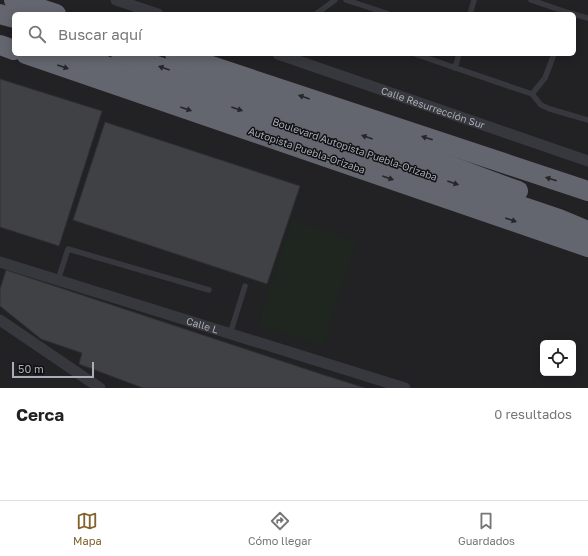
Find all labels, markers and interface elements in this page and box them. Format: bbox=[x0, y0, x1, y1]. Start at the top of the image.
search box bbox=[12, 12, 576, 56]
icon: search bbox=[26, 23, 48, 45]
text: Buscar aquí bbox=[58, 25, 142, 43]
one-way arrow bbox=[57, 64, 69, 70]
one-way arrow bbox=[158, 65, 170, 71]
street label: Calle Resurrección Sur bbox=[379, 84, 487, 131]
one-way arrow bbox=[298, 94, 310, 100]
one-way arrow bbox=[180, 106, 192, 112]
one-way arrow bbox=[231, 107, 243, 113]
street label: Boulevard Autopista Puebla-Orizaba bbox=[271, 115, 439, 183]
street label: Autopista Puebla-Orizaba bbox=[247, 124, 367, 176]
one-way arrow bbox=[361, 133, 373, 139]
one-way arrow bbox=[421, 135, 433, 141]
one-way arrow bbox=[545, 175, 557, 181]
one-way arrow bbox=[383, 176, 395, 182]
one-way arrow bbox=[447, 180, 459, 186]
one-way arrow bbox=[505, 218, 517, 224]
street label: Calle L bbox=[185, 314, 220, 336]
map controls bbox=[540, 340, 576, 376]
button: locate bbox=[540, 340, 576, 376]
scale bar bbox=[12, 360, 94, 379]
text: 50 m bbox=[18, 362, 44, 375]
text: Cerca bbox=[16, 404, 64, 425]
text: 0 resultados bbox=[494, 406, 572, 422]
tab: Mapa bbox=[73, 510, 102, 547]
tab: Cómo llegar bbox=[248, 510, 312, 547]
tab: Guardados bbox=[458, 510, 515, 547]

